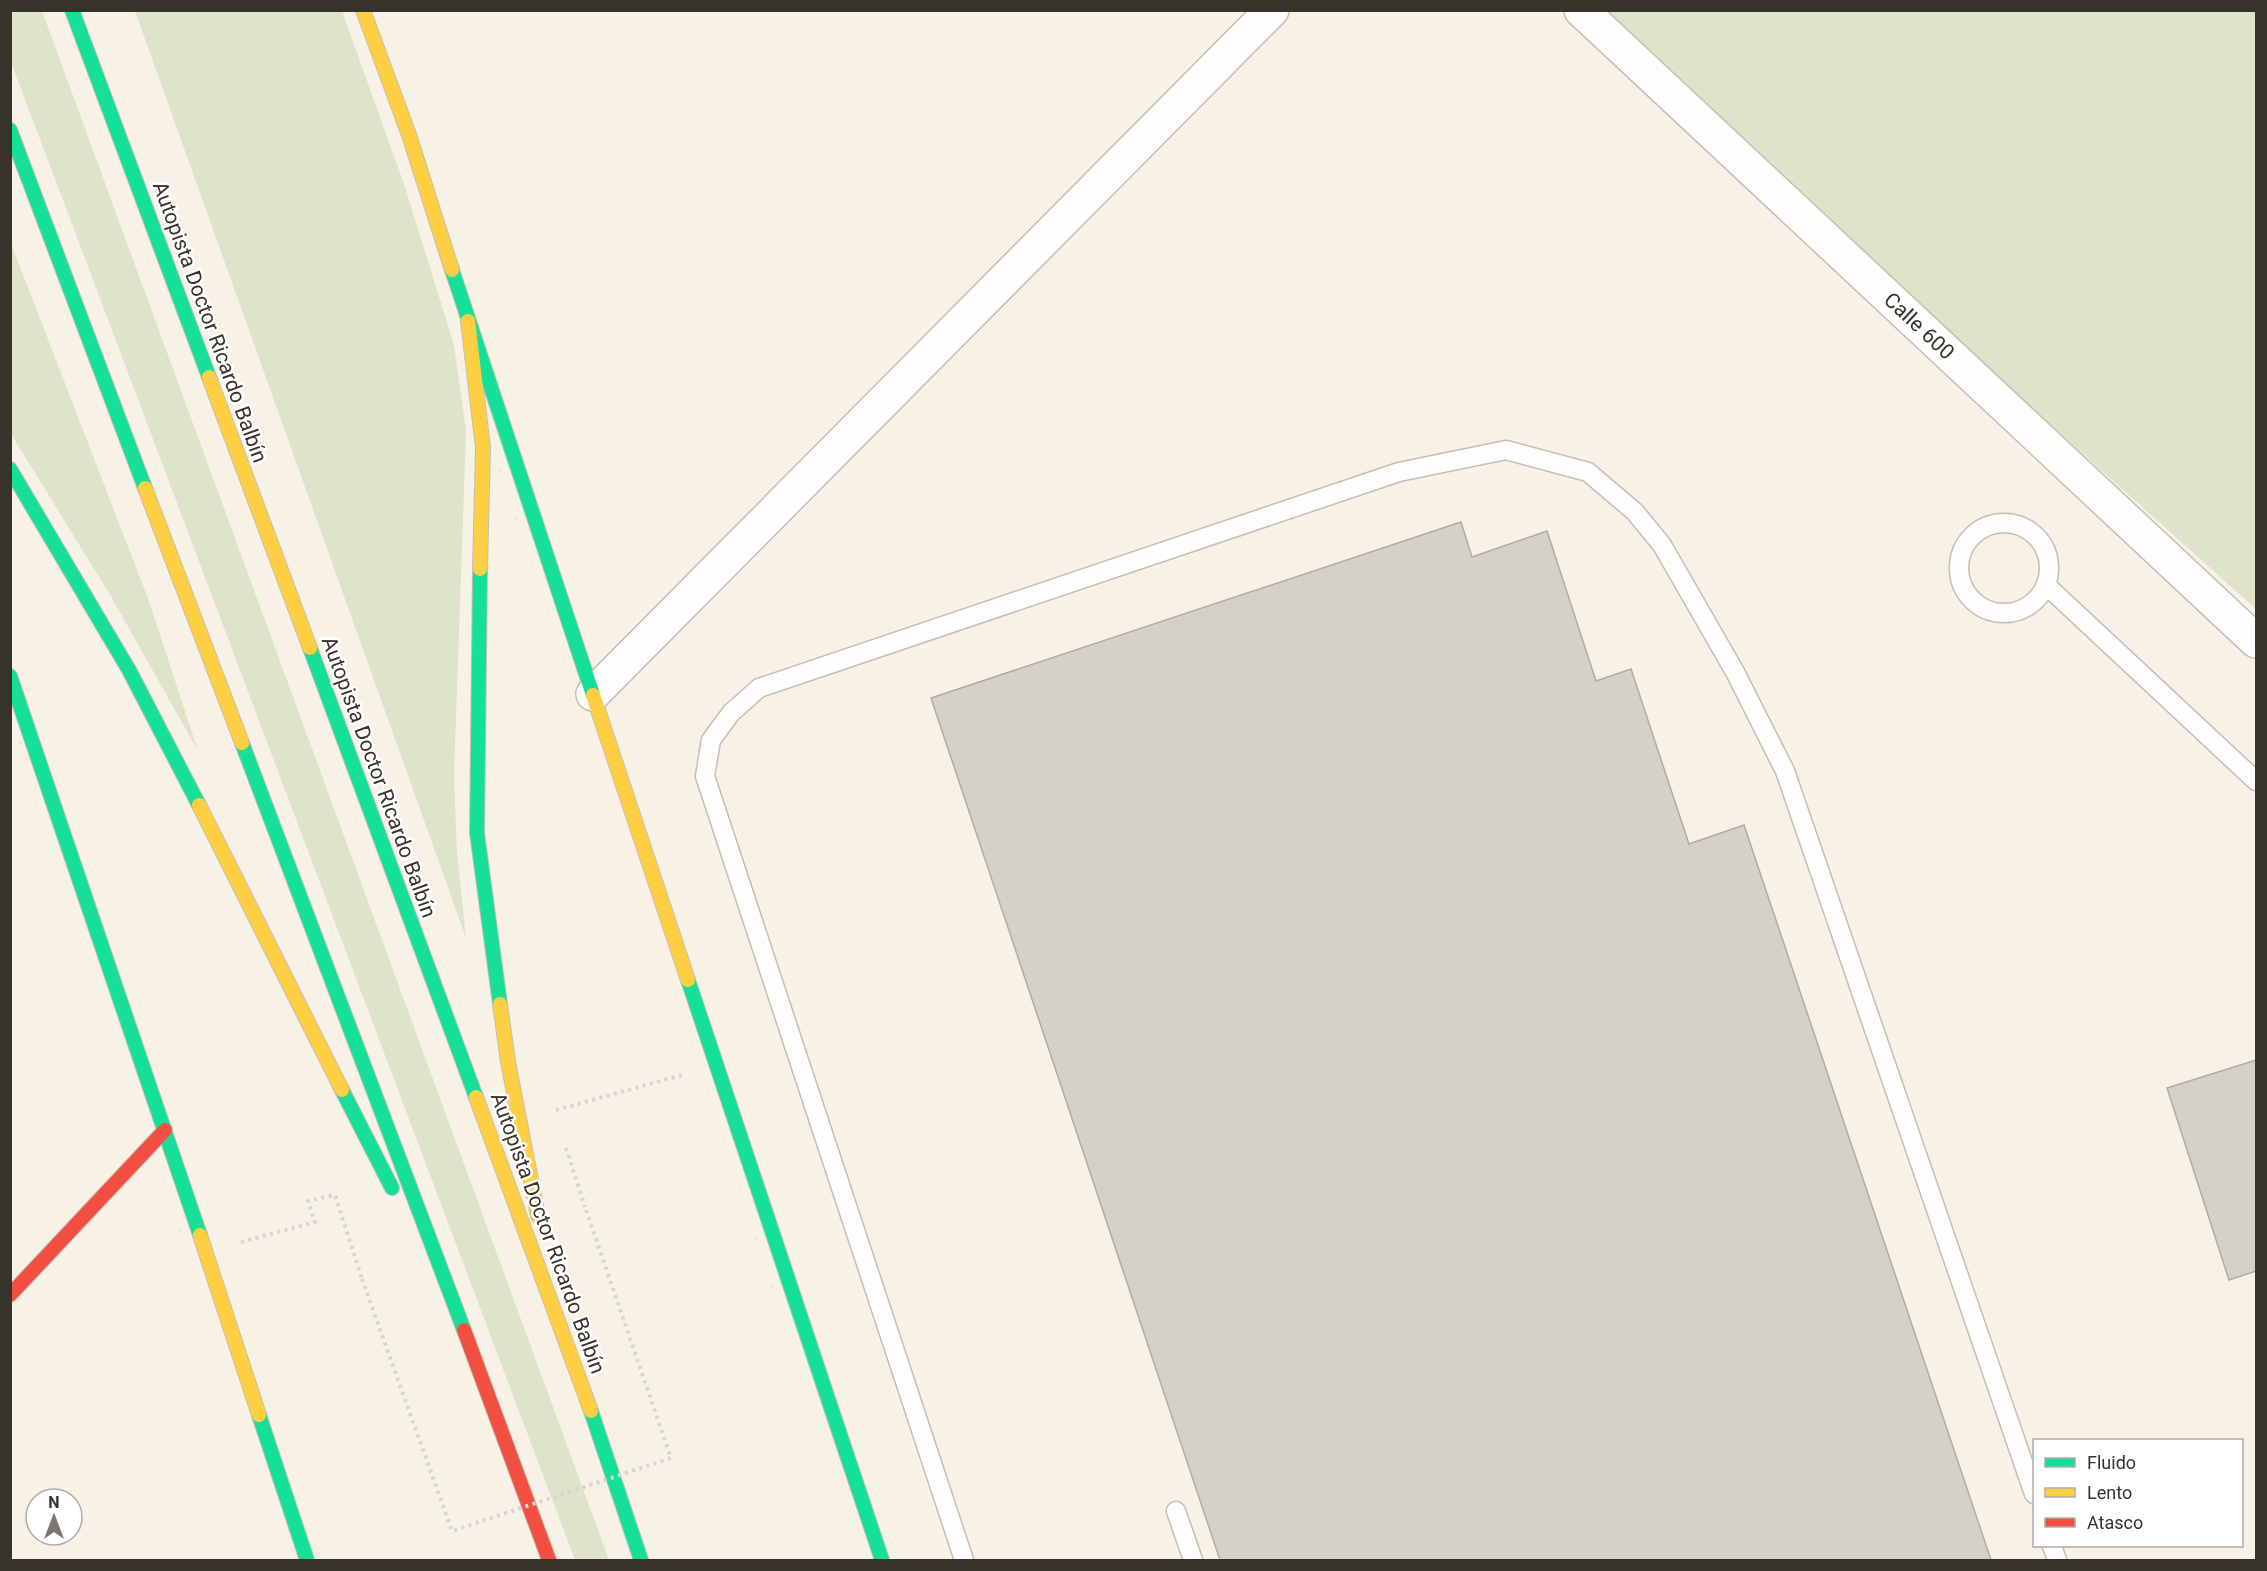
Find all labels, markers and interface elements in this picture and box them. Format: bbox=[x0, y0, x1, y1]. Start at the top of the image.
street label: Autopista Doctor Ricardo Balbín bbox=[148, 178, 272, 466]
street label: Calle 600 bbox=[1879, 288, 1959, 364]
street label: Autopista Doctor Ricardo Balbín bbox=[317, 633, 441, 921]
street label: Autopista Doctor Ricardo Balbín bbox=[486, 1089, 610, 1377]
legend bbox=[2033, 1439, 2243, 1547]
text: Fluido bbox=[2087, 1452, 2136, 1473]
text: Lento bbox=[2087, 1482, 2132, 1503]
north arrow bbox=[24, 1487, 84, 1547]
text: N bbox=[48, 1493, 60, 1512]
text: Atasco bbox=[2087, 1512, 2143, 1533]

